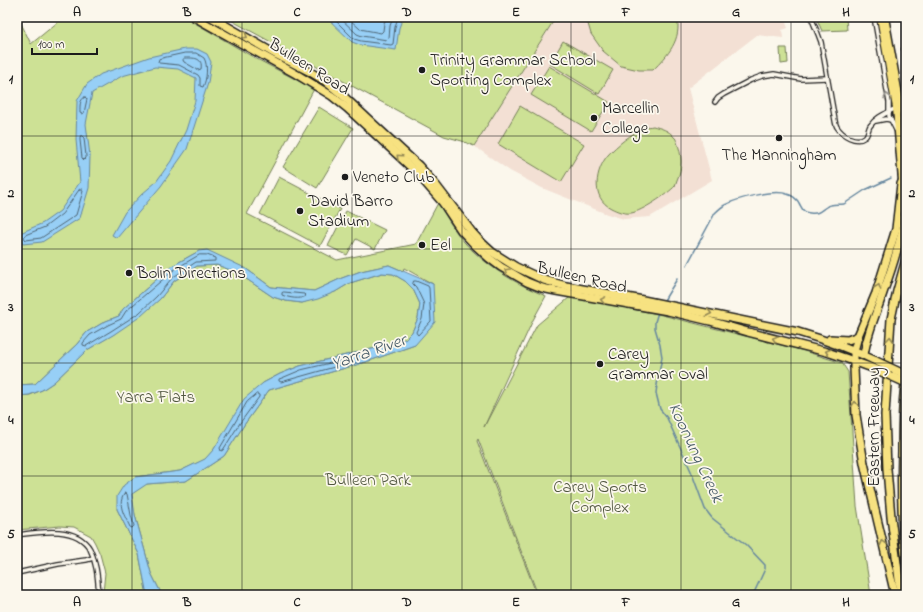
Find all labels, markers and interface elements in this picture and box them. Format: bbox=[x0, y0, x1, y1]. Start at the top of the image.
text: A bbox=[73, 3, 81, 22]
text: B bbox=[182, 3, 192, 22]
text: C bbox=[293, 3, 301, 22]
text: D bbox=[401, 3, 412, 22]
text: E bbox=[512, 3, 520, 22]
text: F bbox=[621, 3, 631, 22]
text: G bbox=[732, 3, 740, 22]
text: H bbox=[842, 3, 850, 22]
scale bar bbox=[32, 30, 97, 56]
one-way arrow bbox=[241, 32, 248, 39]
street label: Bulleen Road bbox=[263, 32, 355, 102]
text: 100 m bbox=[38, 36, 65, 54]
place label: Trinity Grammar School Sporting Complex bbox=[430, 48, 596, 95]
marker: Trinity Grammar School Sporting Complex bbox=[417, 65, 427, 75]
text: 1 bbox=[9, 70, 14, 89]
text: 1 bbox=[910, 70, 915, 89]
one-way arrow bbox=[884, 93, 892, 99]
place label: Marcellin College bbox=[602, 96, 659, 143]
marker: Marcellin College bbox=[589, 113, 599, 123]
marker: The Manningham bbox=[774, 133, 784, 143]
place label: The Manningham bbox=[722, 143, 836, 170]
one-way arrow bbox=[396, 154, 404, 161]
place label: Veneto Club bbox=[352, 165, 434, 190]
marker: Veneto Club bbox=[340, 172, 350, 182]
text: 2 bbox=[7, 184, 15, 203]
text: 2 bbox=[908, 184, 916, 203]
place label: David Barro Stadium bbox=[307, 189, 393, 234]
marker: David Barro Stadium bbox=[295, 206, 305, 216]
place label: Eel bbox=[430, 233, 451, 258]
marker: Eel bbox=[417, 240, 427, 250]
street label: Bulleen Road bbox=[534, 255, 630, 301]
place label: Bolin Directions bbox=[136, 261, 246, 286]
marker: Bolin Directions bbox=[124, 268, 134, 278]
one-way arrow bbox=[504, 268, 511, 275]
one-way arrow bbox=[873, 284, 882, 291]
one-way arrow bbox=[600, 296, 606, 304]
text: 3 bbox=[7, 298, 14, 317]
text: 3 bbox=[908, 298, 915, 317]
one-way arrow bbox=[706, 308, 712, 317]
water label: Yarra River bbox=[328, 327, 412, 378]
one-way arrow bbox=[772, 335, 779, 344]
one-way arrow bbox=[885, 336, 894, 342]
place label: Carey Grammar Oval bbox=[608, 342, 708, 387]
one-way arrow bbox=[825, 349, 831, 357]
marker: Carey Grammar Oval bbox=[595, 359, 605, 369]
street label: Eastern Freeway bbox=[862, 367, 888, 487]
park label: Yarra Flats bbox=[117, 385, 195, 410]
water label: Koonung Creek bbox=[660, 399, 730, 508]
one-way arrow bbox=[851, 401, 859, 407]
text: 4 bbox=[7, 411, 14, 430]
text: 4 bbox=[908, 411, 915, 430]
park label: Bulleen Park bbox=[324, 468, 411, 493]
park label: Carey Sports Complex bbox=[553, 475, 647, 520]
text: 5 bbox=[7, 525, 15, 544]
text: 5 bbox=[908, 525, 916, 544]
one-way arrow bbox=[879, 540, 887, 547]
text: A bbox=[73, 593, 81, 612]
text: B bbox=[182, 593, 192, 612]
text: C bbox=[293, 593, 301, 612]
text: D bbox=[401, 593, 412, 612]
text: E bbox=[512, 593, 520, 612]
text: F bbox=[621, 593, 631, 612]
text: G bbox=[732, 593, 740, 612]
text: H bbox=[842, 593, 850, 612]

